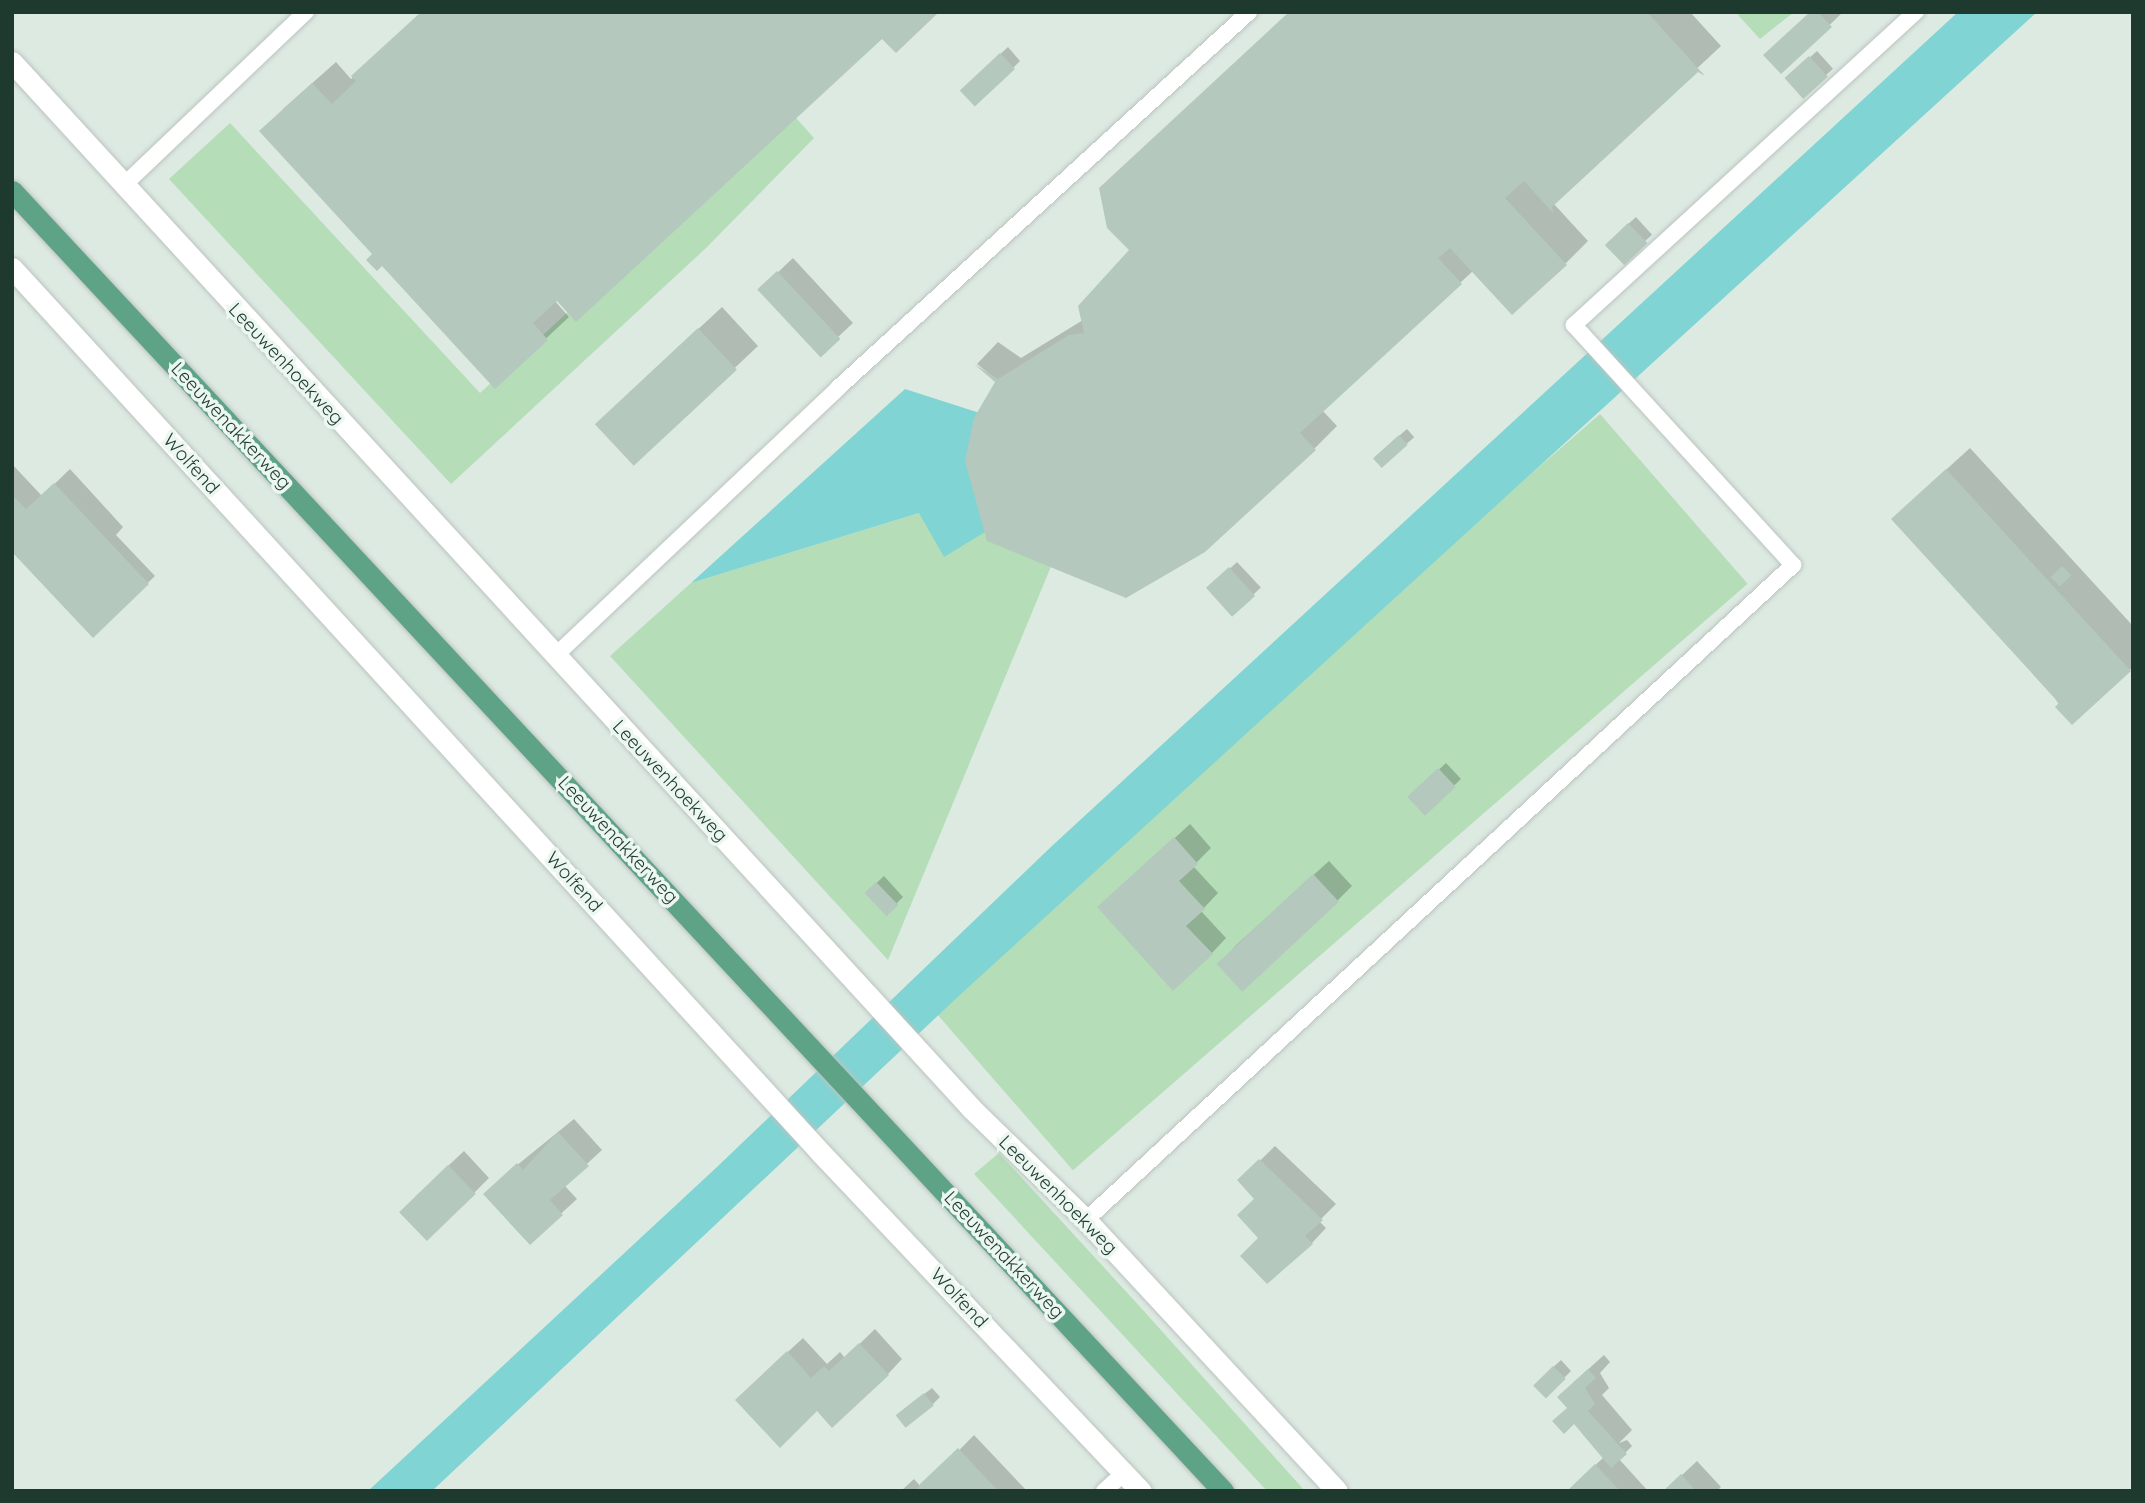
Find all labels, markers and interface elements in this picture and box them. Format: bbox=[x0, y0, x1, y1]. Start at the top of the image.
street label: Leeuwenhoekweg bbox=[224, 298, 348, 430]
street label: Leeuwenakkerweg bbox=[166, 358, 296, 494]
street label: Wolfend bbox=[158, 429, 224, 499]
street label: Leeuwenhoekweg bbox=[608, 715, 732, 847]
street label: Leeuwenakkerweg bbox=[553, 772, 683, 908]
street label: Wolfend bbox=[541, 847, 607, 917]
street label: Leeuwenhoekweg bbox=[994, 1131, 1122, 1259]
street label: Leeuwenakkerweg bbox=[939, 1187, 1069, 1323]
street label: Wolfend bbox=[926, 1263, 992, 1333]

